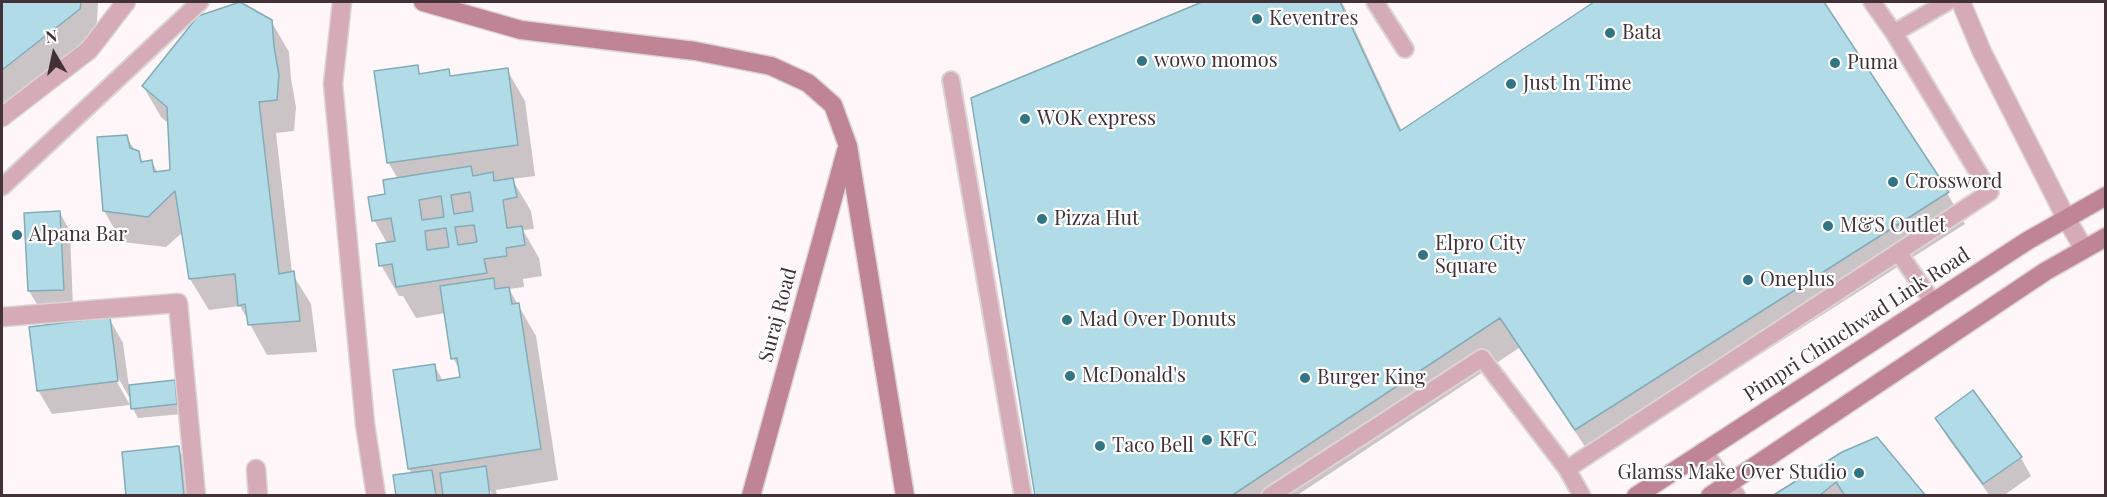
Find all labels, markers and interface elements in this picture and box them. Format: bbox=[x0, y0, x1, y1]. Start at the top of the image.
place label: Keventres bbox=[1269, 7, 1358, 31]
marker: Keventres bbox=[1250, 12, 1264, 26]
place label: Bata bbox=[1622, 21, 1661, 45]
north arrow bbox=[24, 24, 84, 84]
text: N bbox=[44, 24, 58, 47]
marker: Bata bbox=[1603, 26, 1617, 40]
place label: wowo momos bbox=[1154, 49, 1278, 73]
place label: Puma bbox=[1847, 51, 1898, 75]
marker: wowo momos bbox=[1135, 54, 1149, 68]
marker: Puma bbox=[1828, 56, 1842, 70]
place label: Just In Time bbox=[1523, 72, 1632, 96]
marker: Just In Time bbox=[1504, 77, 1518, 91]
place label: WOK express bbox=[1037, 107, 1156, 131]
marker: WOK express bbox=[1018, 112, 1032, 126]
place label: Crossword bbox=[1905, 170, 2002, 194]
marker: Crossword bbox=[1886, 175, 1900, 189]
place label: Pizza Hut bbox=[1054, 207, 1139, 231]
marker: Pizza Hut bbox=[1035, 212, 1049, 226]
place label: M&S Outlet bbox=[1840, 214, 1946, 238]
marker: M&S Outlet bbox=[1821, 219, 1835, 233]
place label: Alpana Bar bbox=[29, 223, 127, 247]
marker: Alpana Bar bbox=[10, 228, 24, 242]
place label: Elpro City Square bbox=[1435, 232, 1526, 279]
street label: Pimpri Chinchwad Link Road bbox=[1740, 243, 1974, 407]
marker: Elpro City Square bbox=[1416, 248, 1430, 262]
street label: Suraj Road bbox=[754, 265, 802, 365]
place label: Oneplus bbox=[1760, 268, 1835, 292]
marker: Oneplus bbox=[1741, 273, 1755, 287]
place label: Mad Over Donuts bbox=[1079, 308, 1236, 332]
marker: Mad Over Donuts bbox=[1060, 313, 1074, 327]
place label: McDonald's bbox=[1082, 364, 1186, 388]
place label: Burger King bbox=[1317, 366, 1426, 390]
marker: McDonald's bbox=[1063, 369, 1077, 383]
marker: Burger King bbox=[1298, 371, 1312, 385]
place label: KFC bbox=[1219, 428, 1257, 452]
marker: KFC bbox=[1200, 433, 1214, 447]
place label: Taco Bell bbox=[1112, 434, 1194, 458]
marker: Taco Bell bbox=[1093, 439, 1107, 453]
place label: Glamss Make Over Studio bbox=[1618, 461, 1847, 485]
marker: Glamss Make Over Studio bbox=[1852, 466, 1866, 480]

